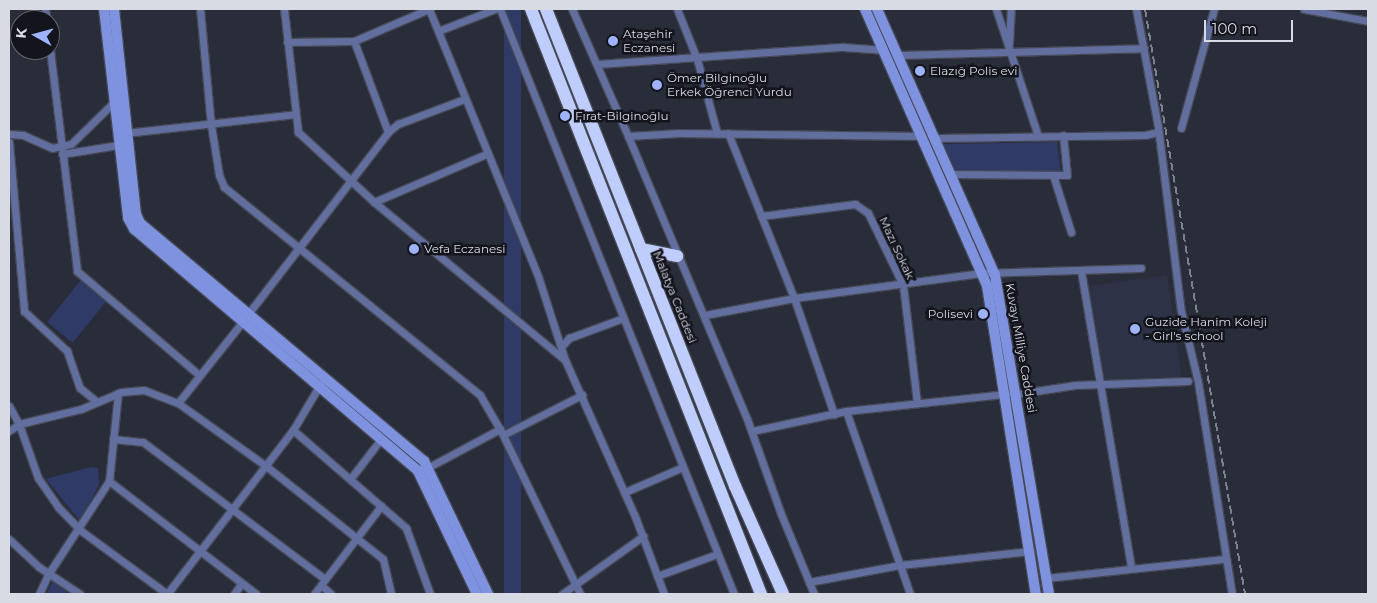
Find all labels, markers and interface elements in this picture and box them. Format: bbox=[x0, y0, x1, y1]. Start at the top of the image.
north arrow bbox=[10, 10, 60, 60]
scale bar bbox=[1207, 10, 1296, 42]
text: 100 m bbox=[1212, 19, 1257, 38]
text: K bbox=[12, 27, 31, 40]
place label: Ataşehir Eczanesi bbox=[623, 27, 675, 55]
marker: Ataşehir Eczanesi bbox=[607, 35, 619, 47]
place label: Elazığ Polis evi bbox=[930, 64, 1017, 78]
marker: Elazığ Polis evi bbox=[914, 65, 926, 77]
place label: Ömer Bilginoğlu Erkek Öğrenci Yurdu bbox=[667, 71, 792, 99]
marker: Ömer Bilginoğlu Erkek Öğrenci Yurdu bbox=[651, 79, 663, 91]
place label: Fırat-Bilginoğlu bbox=[575, 109, 669, 123]
marker: Fırat-Bilginoğlu bbox=[559, 110, 571, 122]
street label: Mazı Sokak bbox=[876, 214, 918, 282]
place label: Vefa Eczanesi bbox=[424, 242, 505, 256]
marker: Vefa Eczanesi bbox=[408, 243, 420, 255]
street label: Malatya Caddesi bbox=[650, 249, 700, 345]
street label: Kuvayı Milliye Caddesi bbox=[1002, 282, 1040, 414]
place label: Polisevi bbox=[928, 307, 973, 321]
marker: Polisevi bbox=[977, 308, 989, 320]
place label: Guzide Hanim Koleji - Girl's school bbox=[1145, 315, 1267, 343]
marker: Guzide Hanim Koleji - Girl's school bbox=[1129, 323, 1141, 335]

